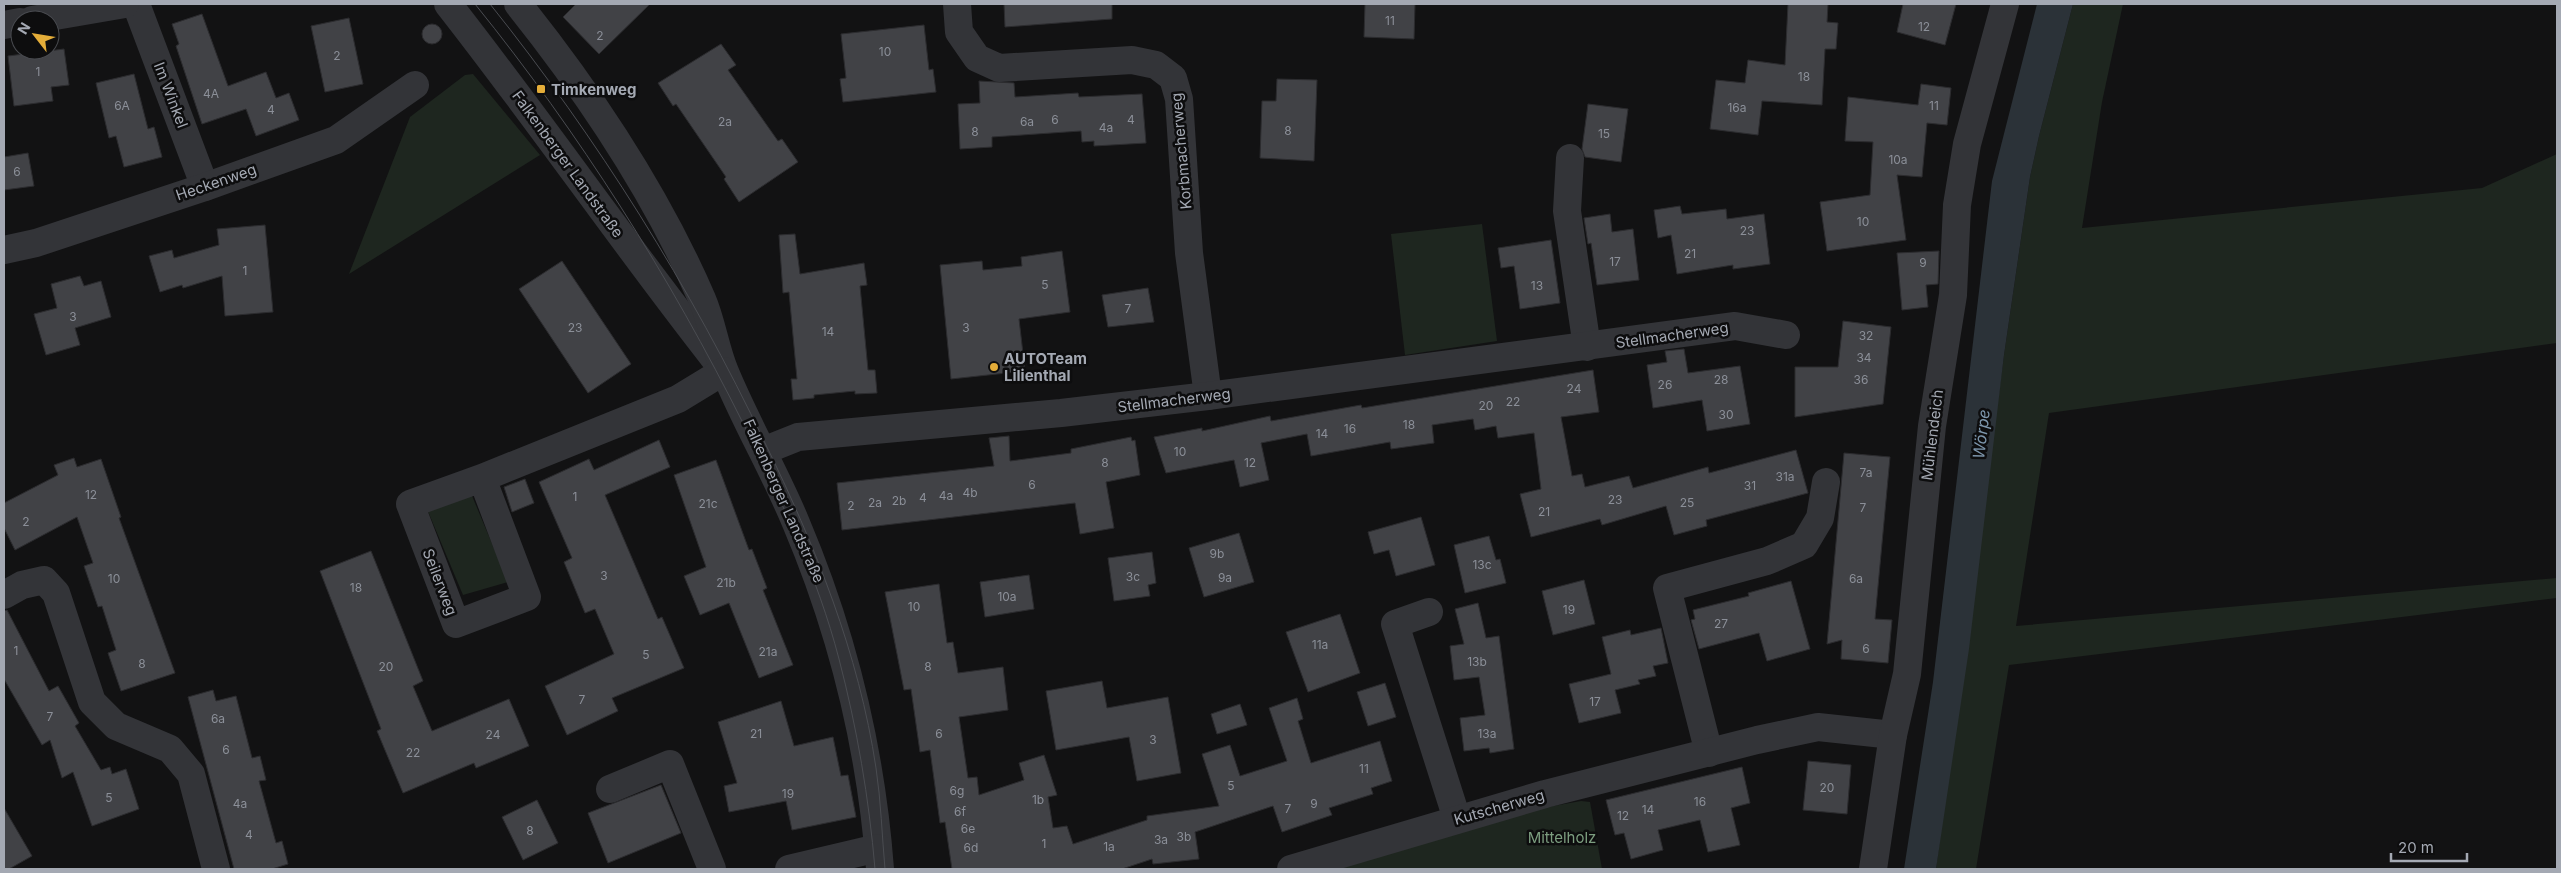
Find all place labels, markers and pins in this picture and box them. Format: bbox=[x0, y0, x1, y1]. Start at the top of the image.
place label: Timkenweg bbox=[551, 80, 636, 99]
marker: Timkenweg bbox=[535, 83, 547, 95]
place label: AUTOTeam Lilienthal bbox=[1004, 349, 1087, 385]
marker: AUTOTeam Lilienthal bbox=[988, 361, 1000, 373]

